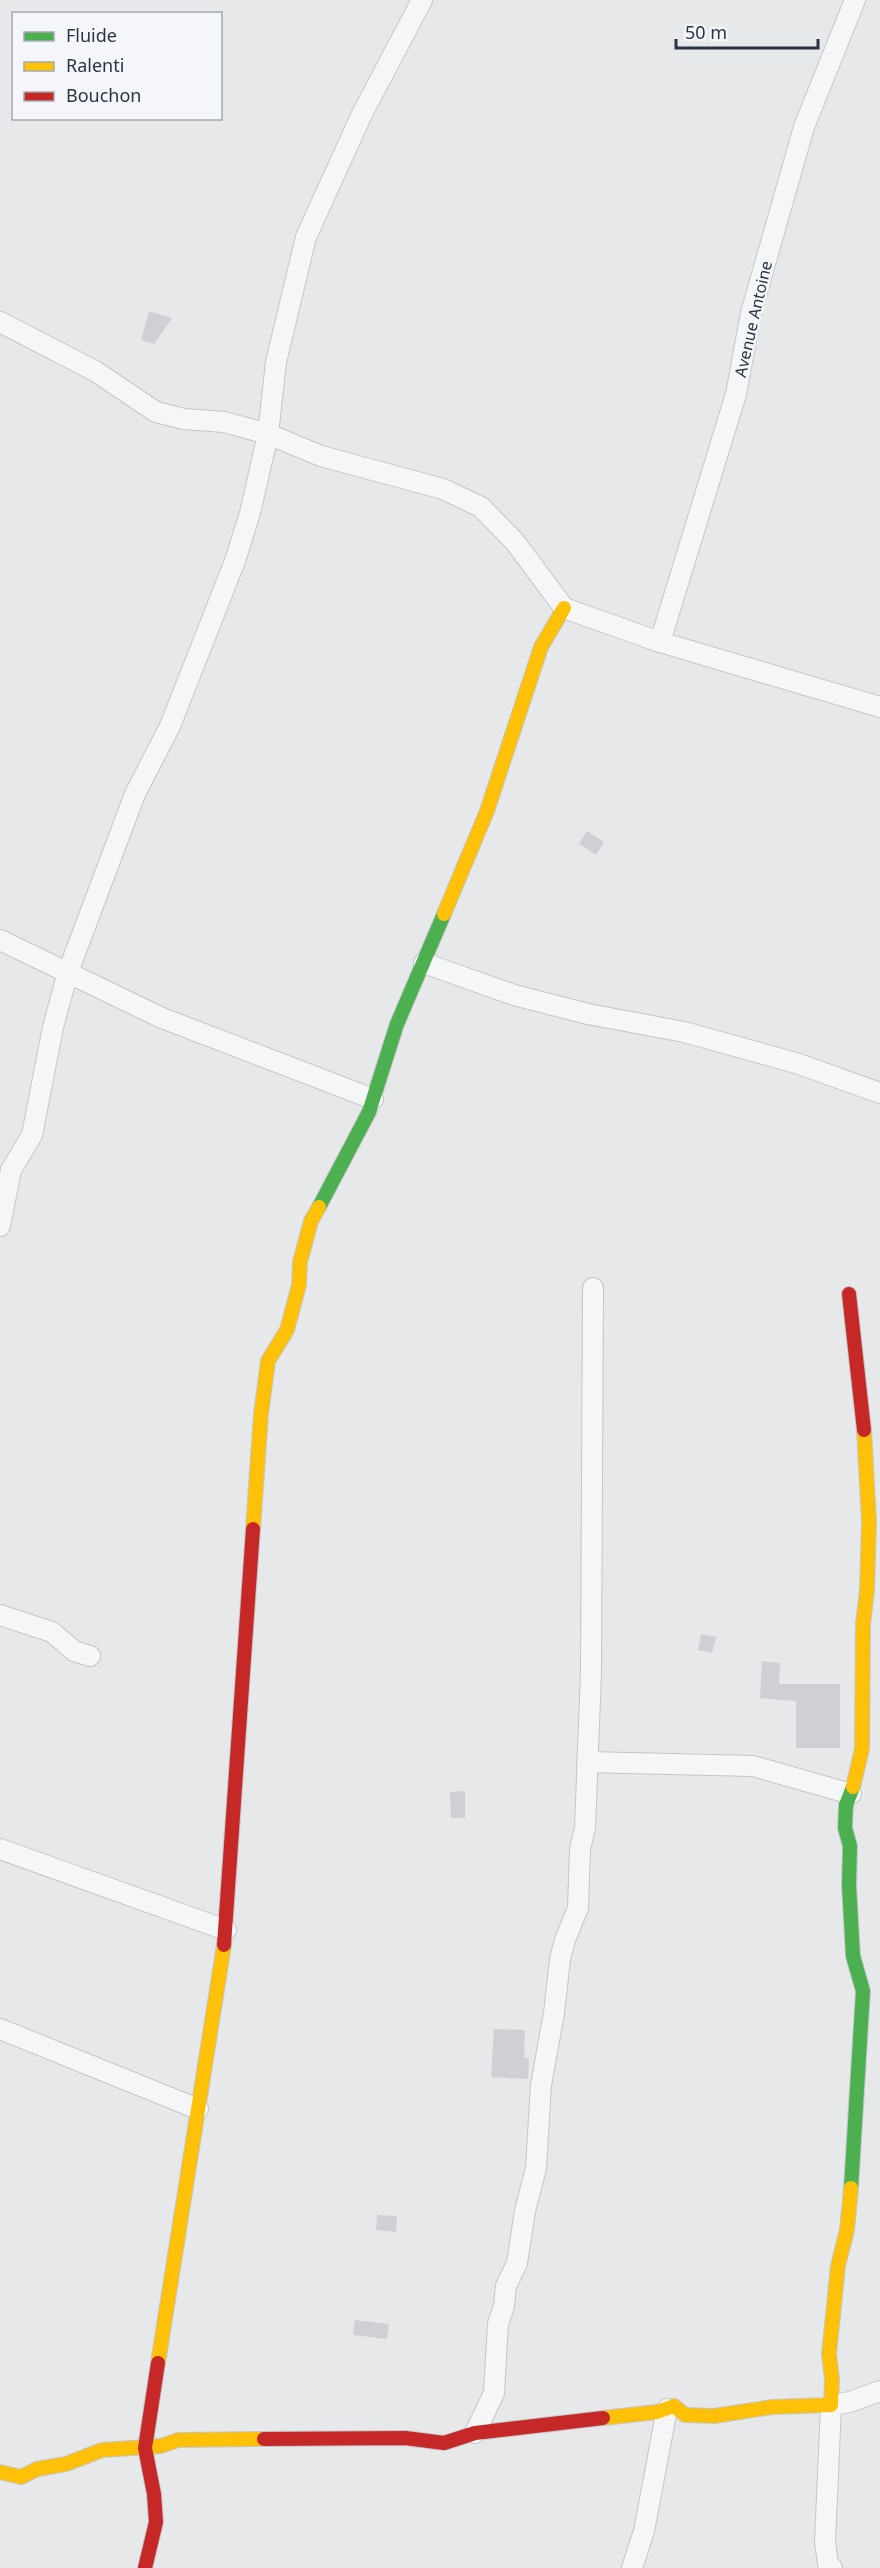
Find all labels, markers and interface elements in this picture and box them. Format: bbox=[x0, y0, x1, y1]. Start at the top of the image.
legend bbox=[12, 12, 222, 120]
scale bar bbox=[676, 12, 818, 50]
text: 50 m bbox=[685, 20, 727, 44]
text: Fluide bbox=[66, 23, 117, 47]
text: Ralenti bbox=[66, 53, 124, 77]
text: Bouchon bbox=[66, 83, 142, 107]
street label: Avenue Antoine bbox=[729, 259, 777, 379]

